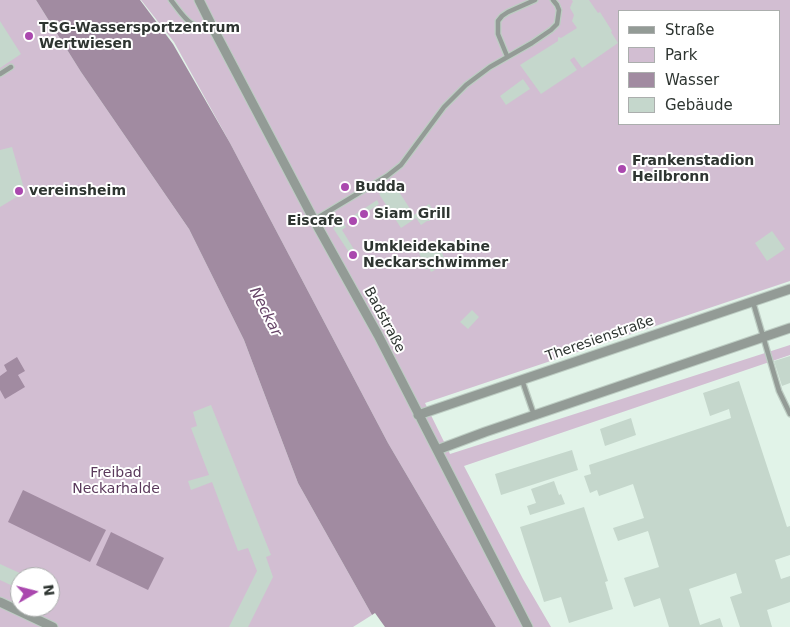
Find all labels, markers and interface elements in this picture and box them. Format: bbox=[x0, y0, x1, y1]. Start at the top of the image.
legend bbox=[618, 10, 780, 125]
place label: TSG-Wassersportzentrum Wertwiesen bbox=[39, 20, 240, 52]
text: Straße bbox=[665, 21, 714, 39]
marker: TSG-Wassersportzentrum Wertwiesen bbox=[23, 30, 35, 42]
text: Park bbox=[665, 46, 697, 64]
text: Wasser bbox=[665, 71, 719, 89]
text: Gebäude bbox=[665, 96, 733, 114]
place label: Frankenstadion Heilbronn bbox=[632, 153, 754, 186]
marker: Frankenstadion Heilbronn bbox=[616, 163, 628, 175]
place label: Budda bbox=[355, 179, 405, 195]
marker: Budda bbox=[339, 181, 351, 193]
place label: vereinsheim bbox=[29, 183, 126, 199]
marker: vereinsheim bbox=[13, 185, 25, 197]
place label: Siam Grill bbox=[374, 206, 451, 222]
marker: Siam Grill bbox=[358, 208, 370, 220]
place label: Eiscafe bbox=[287, 213, 343, 229]
marker: Eiscafe bbox=[347, 215, 359, 227]
place label: Umkleidekabine Neckarschwimmer bbox=[363, 239, 508, 272]
marker: Umkleidekabine Neckarschwimmer bbox=[347, 249, 359, 261]
water label: Neckar bbox=[245, 284, 285, 340]
street label: Badstraße bbox=[360, 284, 408, 356]
street label: Theresienstraße bbox=[544, 313, 656, 365]
park label: Freibad Neckarhalde bbox=[72, 465, 160, 498]
north arrow bbox=[10, 567, 60, 617]
text: N bbox=[40, 583, 58, 597]

